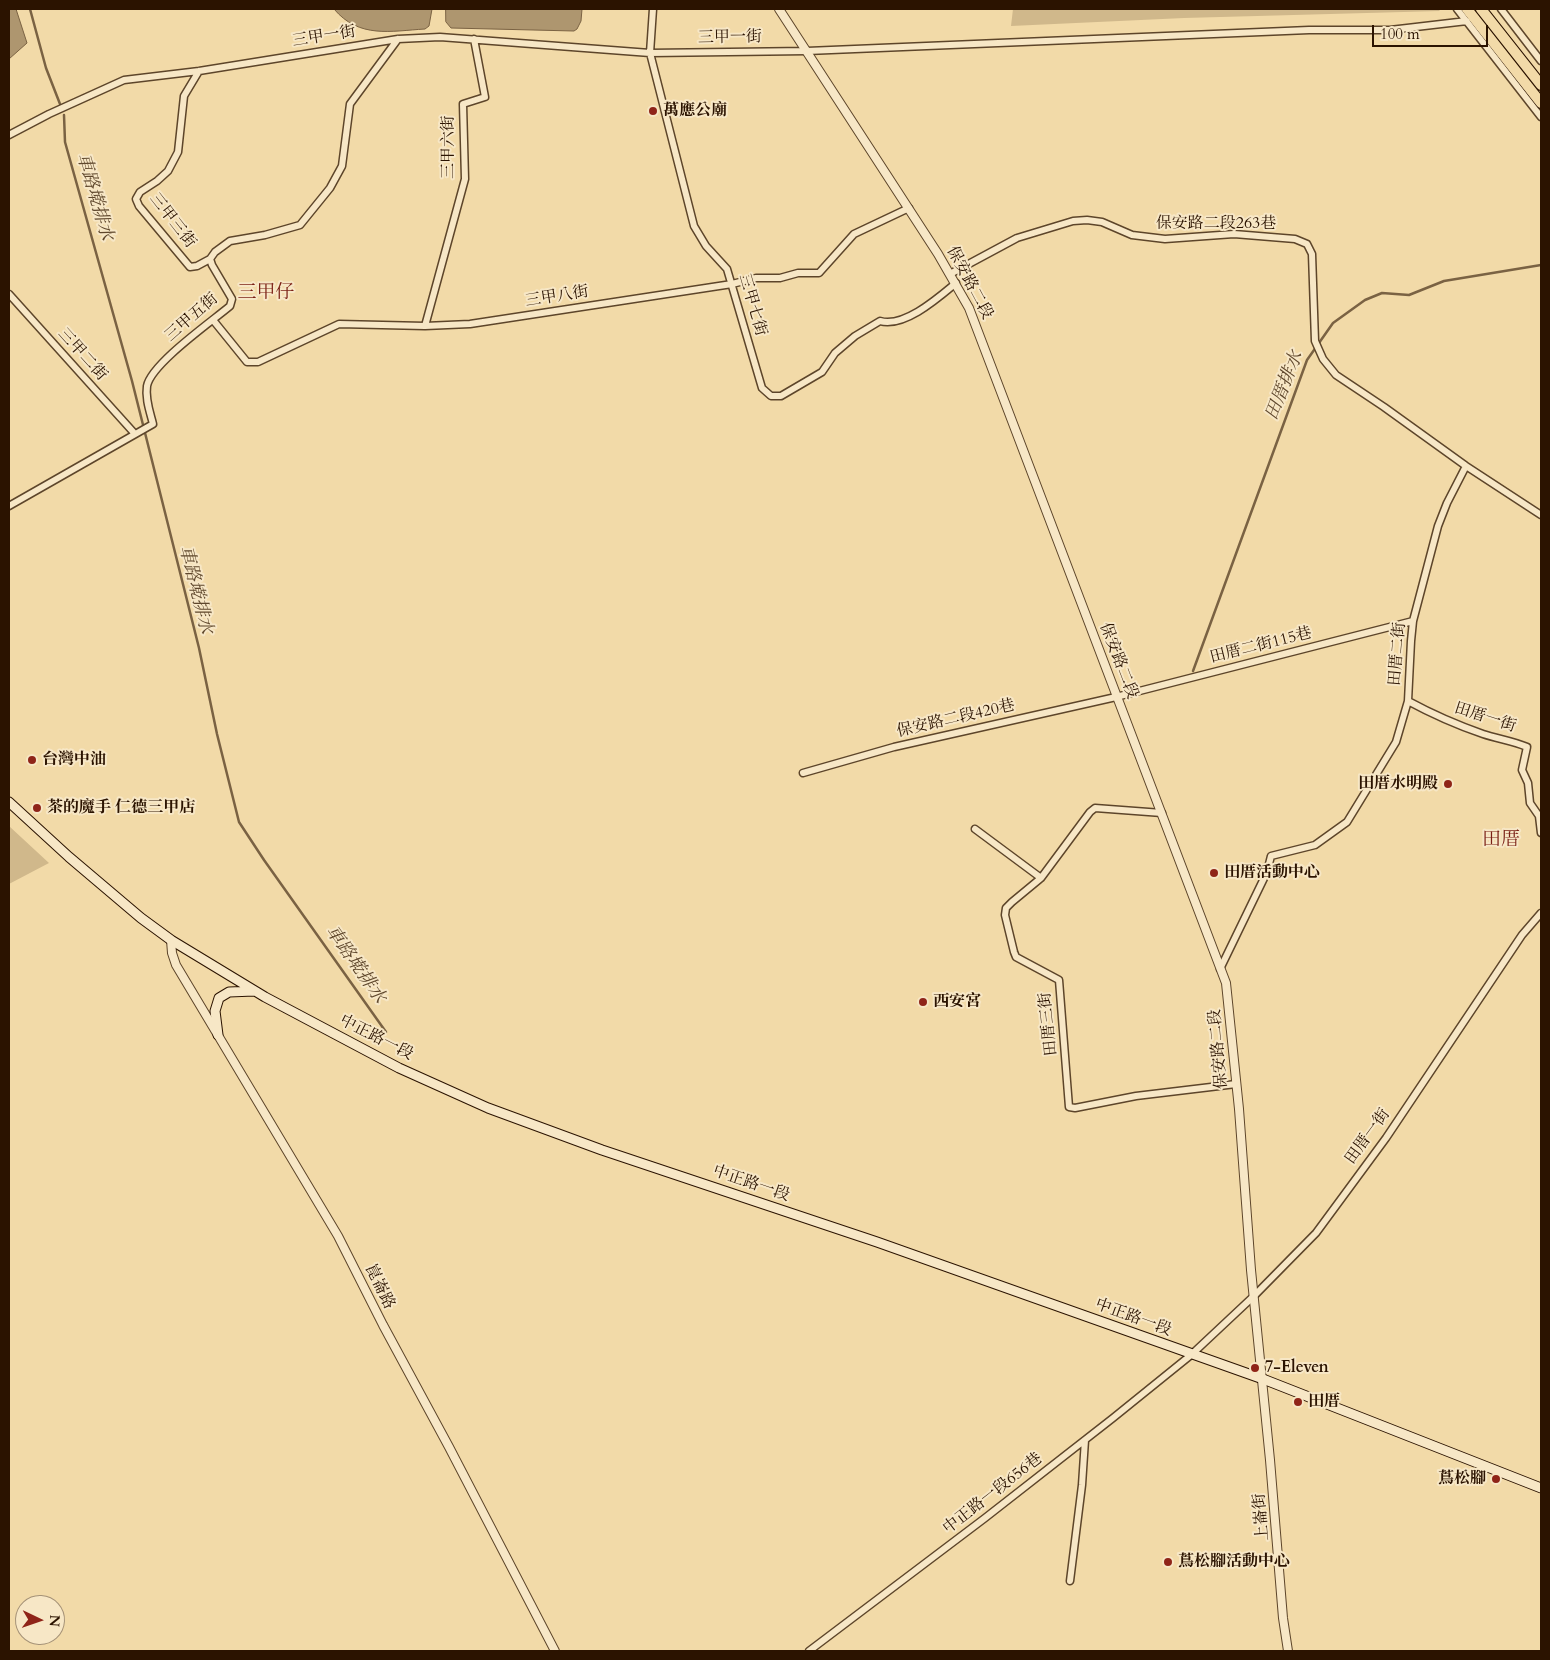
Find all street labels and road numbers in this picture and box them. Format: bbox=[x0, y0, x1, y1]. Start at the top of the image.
street label: 三甲一街 bbox=[291, 23, 357, 51]
street label: 三甲一街 bbox=[698, 28, 762, 48]
street label: 三甲六街 bbox=[439, 115, 459, 179]
street label: 三甲三街 bbox=[145, 190, 199, 252]
street label: 保安路二段263巷 bbox=[1156, 214, 1276, 234]
street label: 保安路二段 bbox=[942, 243, 996, 323]
street label: 三甲七街 bbox=[734, 272, 770, 338]
street label: 三甲八街 bbox=[524, 283, 590, 311]
street label: 三甲五街 bbox=[162, 290, 222, 346]
street label: 三甲二街 bbox=[53, 325, 111, 385]
street label: 保安路二段 bbox=[1095, 620, 1141, 702]
street label: 田厝二街 bbox=[1386, 621, 1410, 687]
street label: 田厝二街115巷 bbox=[1208, 624, 1314, 668]
street label: 保安路二段420巷 bbox=[895, 696, 1017, 742]
street label: 田厝一街 bbox=[1452, 699, 1518, 737]
street label: 田厝三街 bbox=[1036, 991, 1062, 1057]
street label: 保安路二段 bbox=[1206, 1008, 1232, 1090]
street label: 中正路一段 bbox=[336, 1011, 416, 1065]
street label: 田厝一街 bbox=[1341, 1105, 1395, 1169]
street label: 中正路一段 bbox=[710, 1162, 792, 1206]
street label: 崑崙路 bbox=[360, 1261, 398, 1313]
street label: 中正路一段 bbox=[1092, 1295, 1174, 1341]
street label: 中正路一段656巷 bbox=[940, 1449, 1046, 1539]
street label: 上崙街 bbox=[1250, 1492, 1274, 1542]

